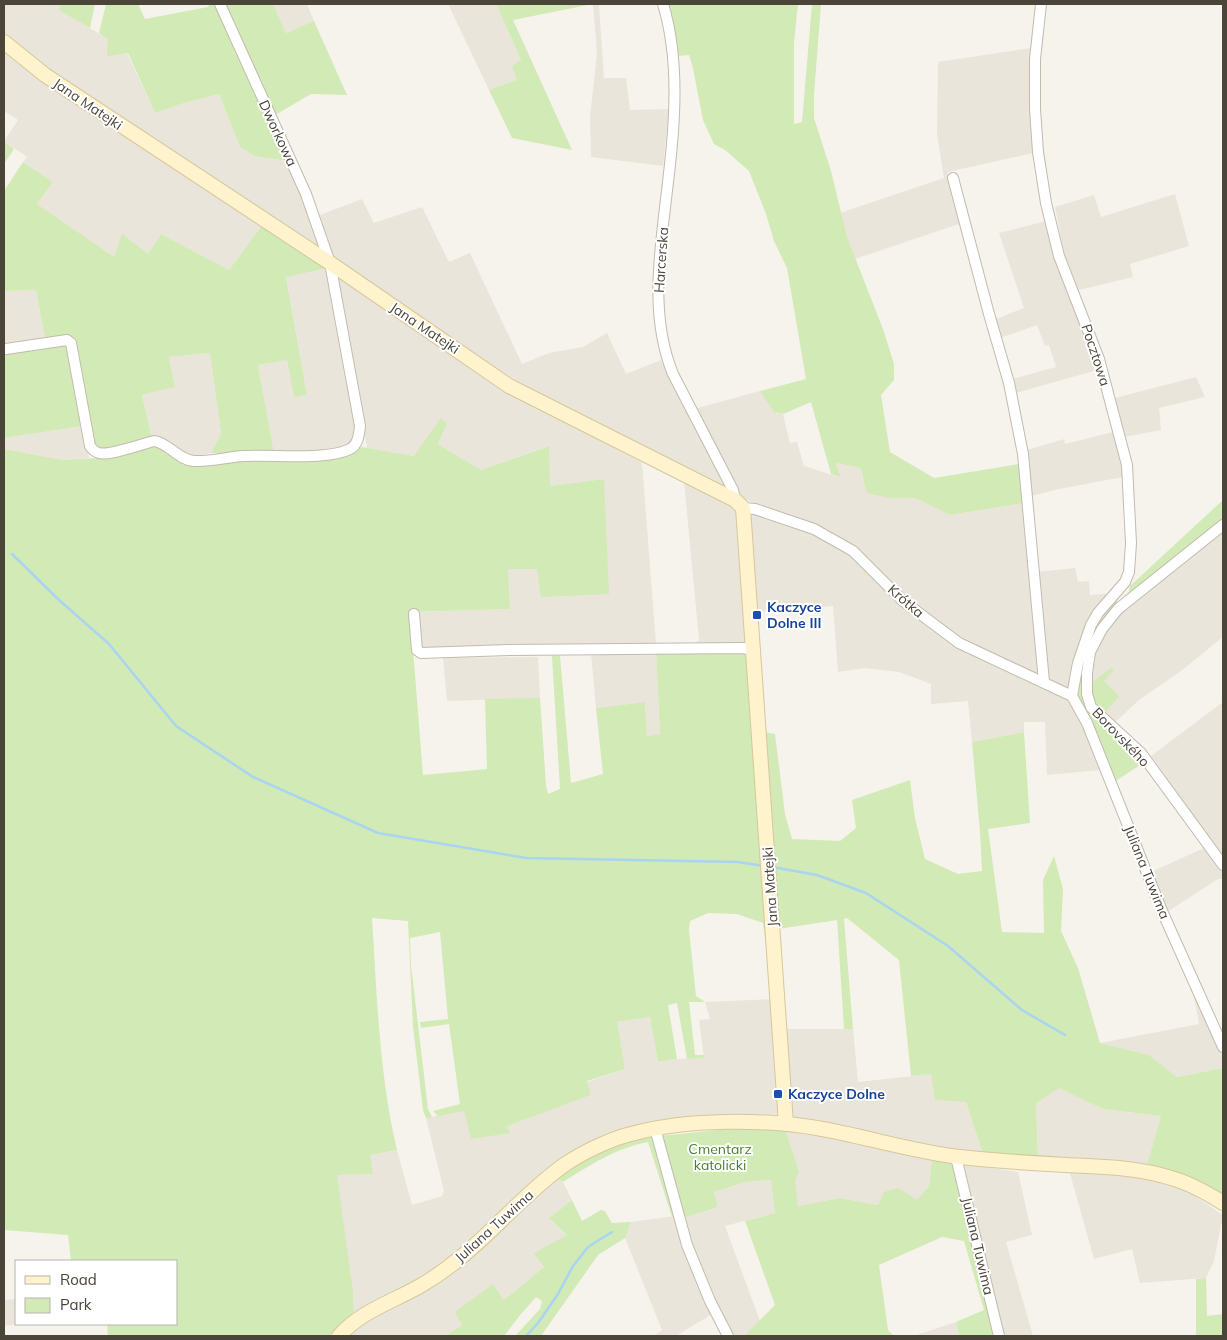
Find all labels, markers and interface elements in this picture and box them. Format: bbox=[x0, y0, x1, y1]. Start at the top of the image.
street label: Jana Matejki bbox=[50, 74, 126, 134]
street label: Dworkowa bbox=[255, 97, 301, 169]
street label: Harcerska bbox=[650, 226, 672, 294]
street label: Jana Matejki bbox=[387, 298, 463, 358]
street label: Pocztowa bbox=[1078, 322, 1114, 388]
street label: Krótka bbox=[884, 580, 928, 622]
place label: Kaczyce Dolne III bbox=[767, 598, 822, 632]
marker: Kaczyce Dolne III bbox=[751, 609, 763, 621]
street label: Borovského bbox=[1088, 704, 1154, 770]
street label: Juliana Tuwima bbox=[1120, 822, 1174, 922]
street label: Jana Matejki bbox=[758, 846, 782, 928]
place label: Kaczyce Dolne bbox=[788, 1085, 885, 1103]
marker: Kaczyce Dolne bbox=[772, 1088, 784, 1100]
park label: Cmentarz katolicki bbox=[688, 1140, 752, 1174]
street label: Juliana Tuwima bbox=[451, 1186, 537, 1266]
street label: Juliana Tuwima bbox=[958, 1195, 998, 1297]
legend bbox=[15, 1260, 178, 1325]
text: Road bbox=[60, 1270, 97, 1289]
text: Park bbox=[60, 1295, 92, 1314]

